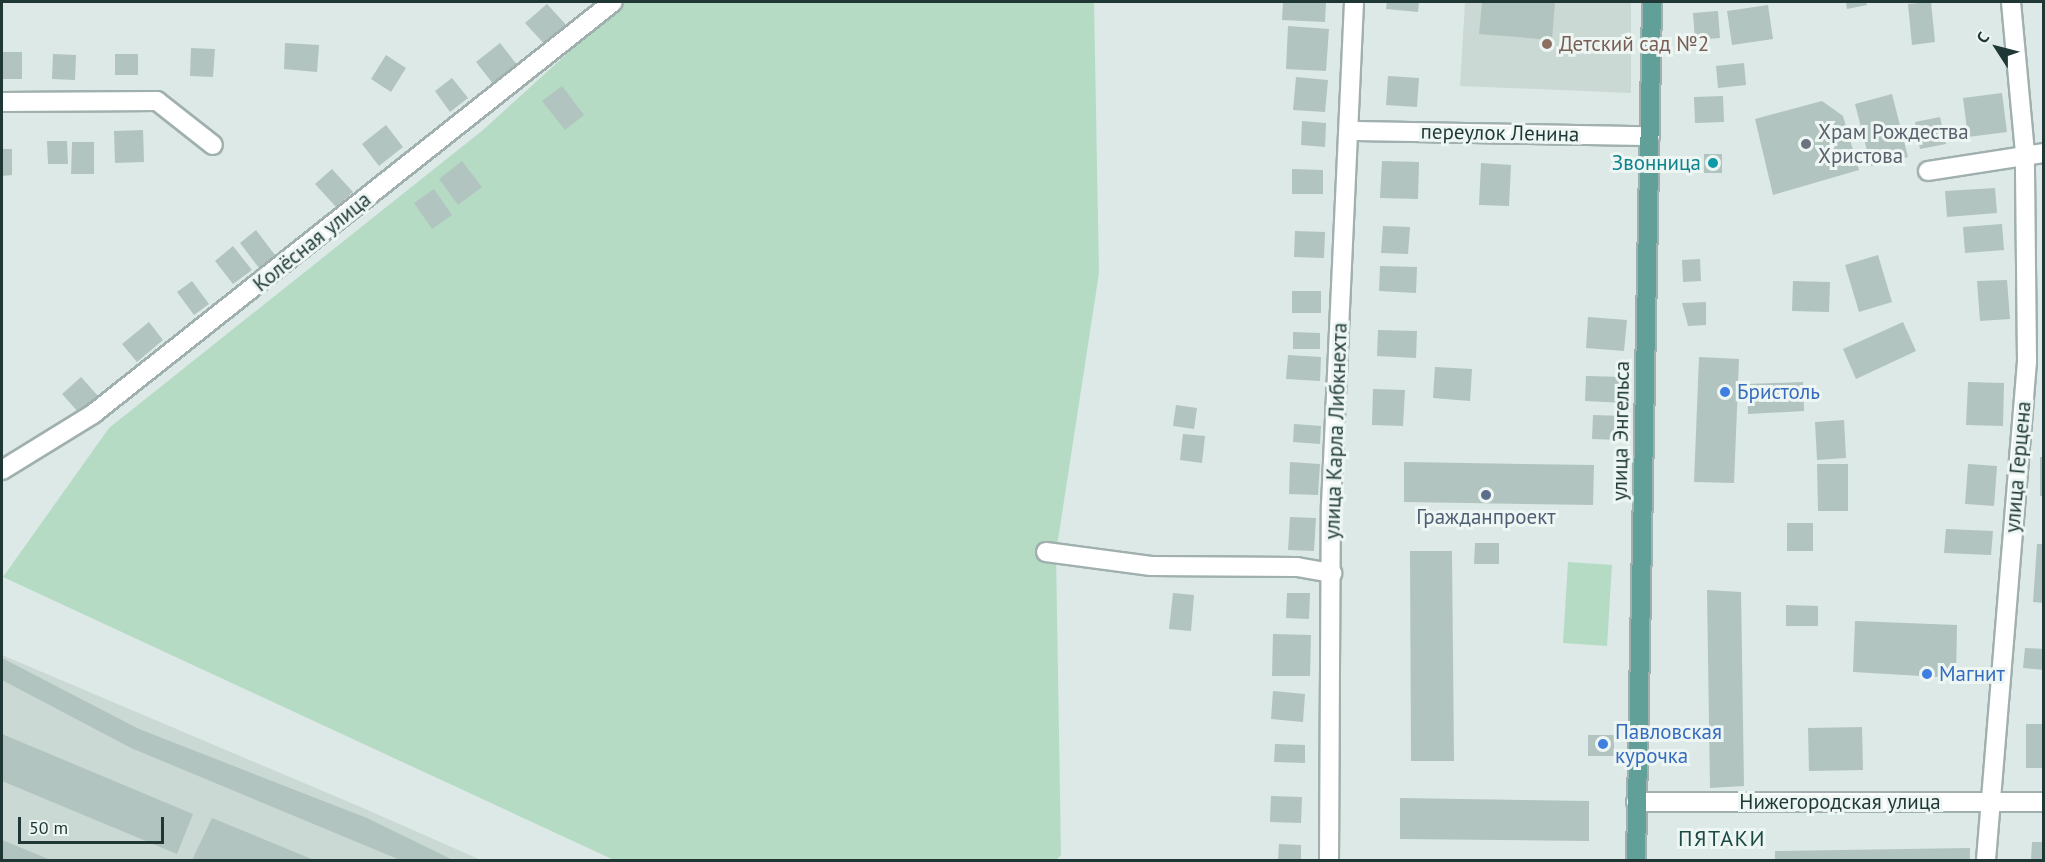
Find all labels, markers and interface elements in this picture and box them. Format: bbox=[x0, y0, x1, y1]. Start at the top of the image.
north arrow bbox=[1967, 18, 2027, 78]
text: С bbox=[1972, 28, 1993, 47]
place label: Детский сад №2 bbox=[1559, 31, 1709, 57]
marker: Детский сад №2 bbox=[1540, 37, 1554, 51]
street label: переулок Ленина bbox=[1420, 119, 1580, 147]
place label: Храм Рождества Христова bbox=[1818, 119, 1969, 169]
marker: Храм Рождества Христова bbox=[1799, 137, 1813, 151]
place label: Звонница bbox=[1612, 150, 1701, 176]
marker: Звонница bbox=[1706, 156, 1720, 170]
street label: Колёсная улица bbox=[248, 187, 376, 297]
street label: улица Карла Либкнехта bbox=[1320, 322, 1352, 540]
street label: улица Энгельса bbox=[1607, 361, 1635, 501]
place label: Бристоль bbox=[1737, 379, 1820, 405]
marker: Бристоль bbox=[1718, 385, 1732, 399]
street label: улица Герцена bbox=[2000, 400, 2036, 534]
marker: Гражданпроект bbox=[1479, 488, 1493, 502]
place label: Гражданпроект bbox=[1416, 504, 1556, 530]
place label: Магнит bbox=[1939, 661, 2005, 687]
marker: Магнит bbox=[1920, 667, 1934, 681]
place label: Павловская курочка bbox=[1615, 719, 1722, 769]
marker: Павловская курочка bbox=[1596, 737, 1610, 751]
street label: Нижегородская улица bbox=[1739, 789, 1941, 815]
scale bar bbox=[21, 805, 166, 843]
text: 50 m bbox=[29, 816, 68, 839]
district label: ПЯТАКИ bbox=[1678, 826, 1766, 852]

